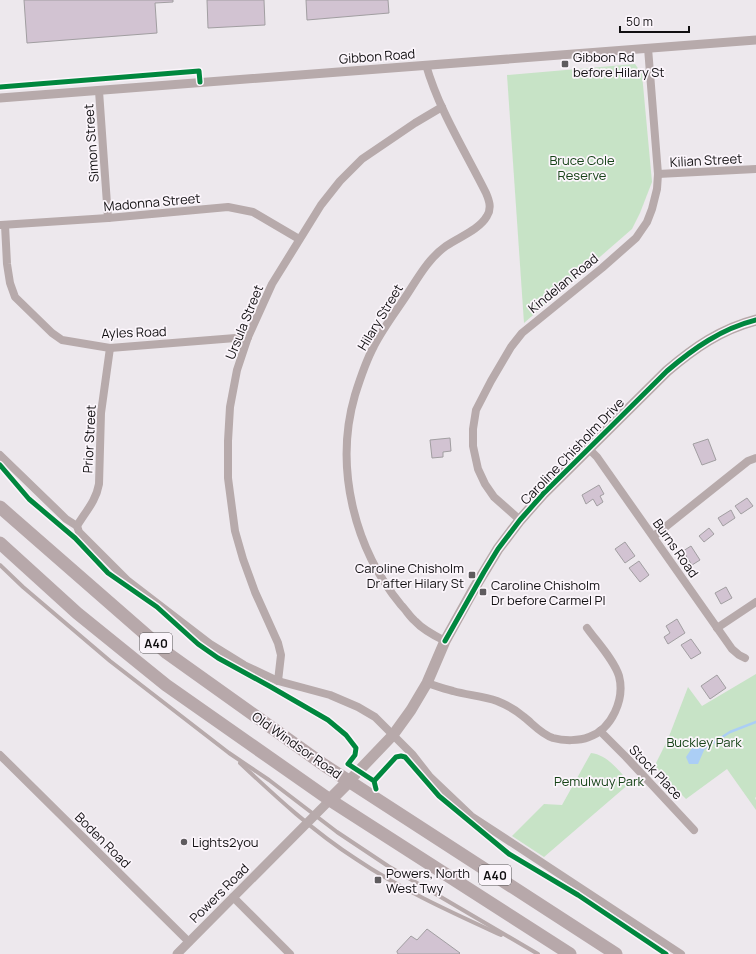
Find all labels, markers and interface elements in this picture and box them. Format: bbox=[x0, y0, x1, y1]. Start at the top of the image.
scale bar bbox=[620, 8, 689, 34]
text: 50 m bbox=[626, 13, 653, 30]
street label: Gibbon Road bbox=[338, 44, 416, 68]
place label: Gibbon Rd before Hilary St bbox=[573, 48, 665, 81]
marker: Gibbon Rd before Hilary St bbox=[560, 59, 570, 69]
street label: Simon Street bbox=[79, 103, 103, 183]
street label: Kilian Street bbox=[669, 149, 743, 171]
park label: Bruce Cole Reserve bbox=[549, 151, 615, 184]
street label: Madonna Street bbox=[103, 189, 201, 215]
street label: Kindelan Road bbox=[524, 249, 602, 317]
street label: Hilary Street bbox=[353, 280, 407, 354]
street label: Ursula Street bbox=[221, 282, 267, 362]
street label: Ayles Road bbox=[101, 322, 167, 342]
street label: Caroline Chisholm Drive bbox=[516, 393, 628, 508]
street label: Prior Street bbox=[78, 404, 100, 474]
street label: Burns Road bbox=[649, 515, 703, 581]
place label: Caroline Chisholm Dr after Hilary St bbox=[355, 559, 464, 592]
marker: Caroline Chisholm Dr after Hilary St bbox=[467, 570, 477, 580]
place label: Caroline Chisholm Dr before Carmel Pl bbox=[491, 576, 605, 609]
marker: Caroline Chisholm Dr before Carmel Pl bbox=[478, 587, 488, 597]
road number: A40 bbox=[140, 633, 172, 653]
street label: Old Windsor Road bbox=[249, 707, 345, 783]
park label: Buckley Park bbox=[666, 733, 742, 751]
street label: Stock Place bbox=[625, 741, 687, 804]
park label: Pemulwuy Park bbox=[554, 772, 645, 790]
street label: Boden Road bbox=[71, 808, 135, 872]
place label: Lights2you bbox=[192, 833, 259, 851]
marker: Lights2you bbox=[179, 837, 189, 847]
street label: Powers Road bbox=[185, 859, 253, 927]
place label: Powers, North West Twy bbox=[386, 864, 470, 897]
road number: A40 bbox=[479, 865, 511, 885]
marker: Powers, North West Twy bbox=[373, 875, 383, 885]

